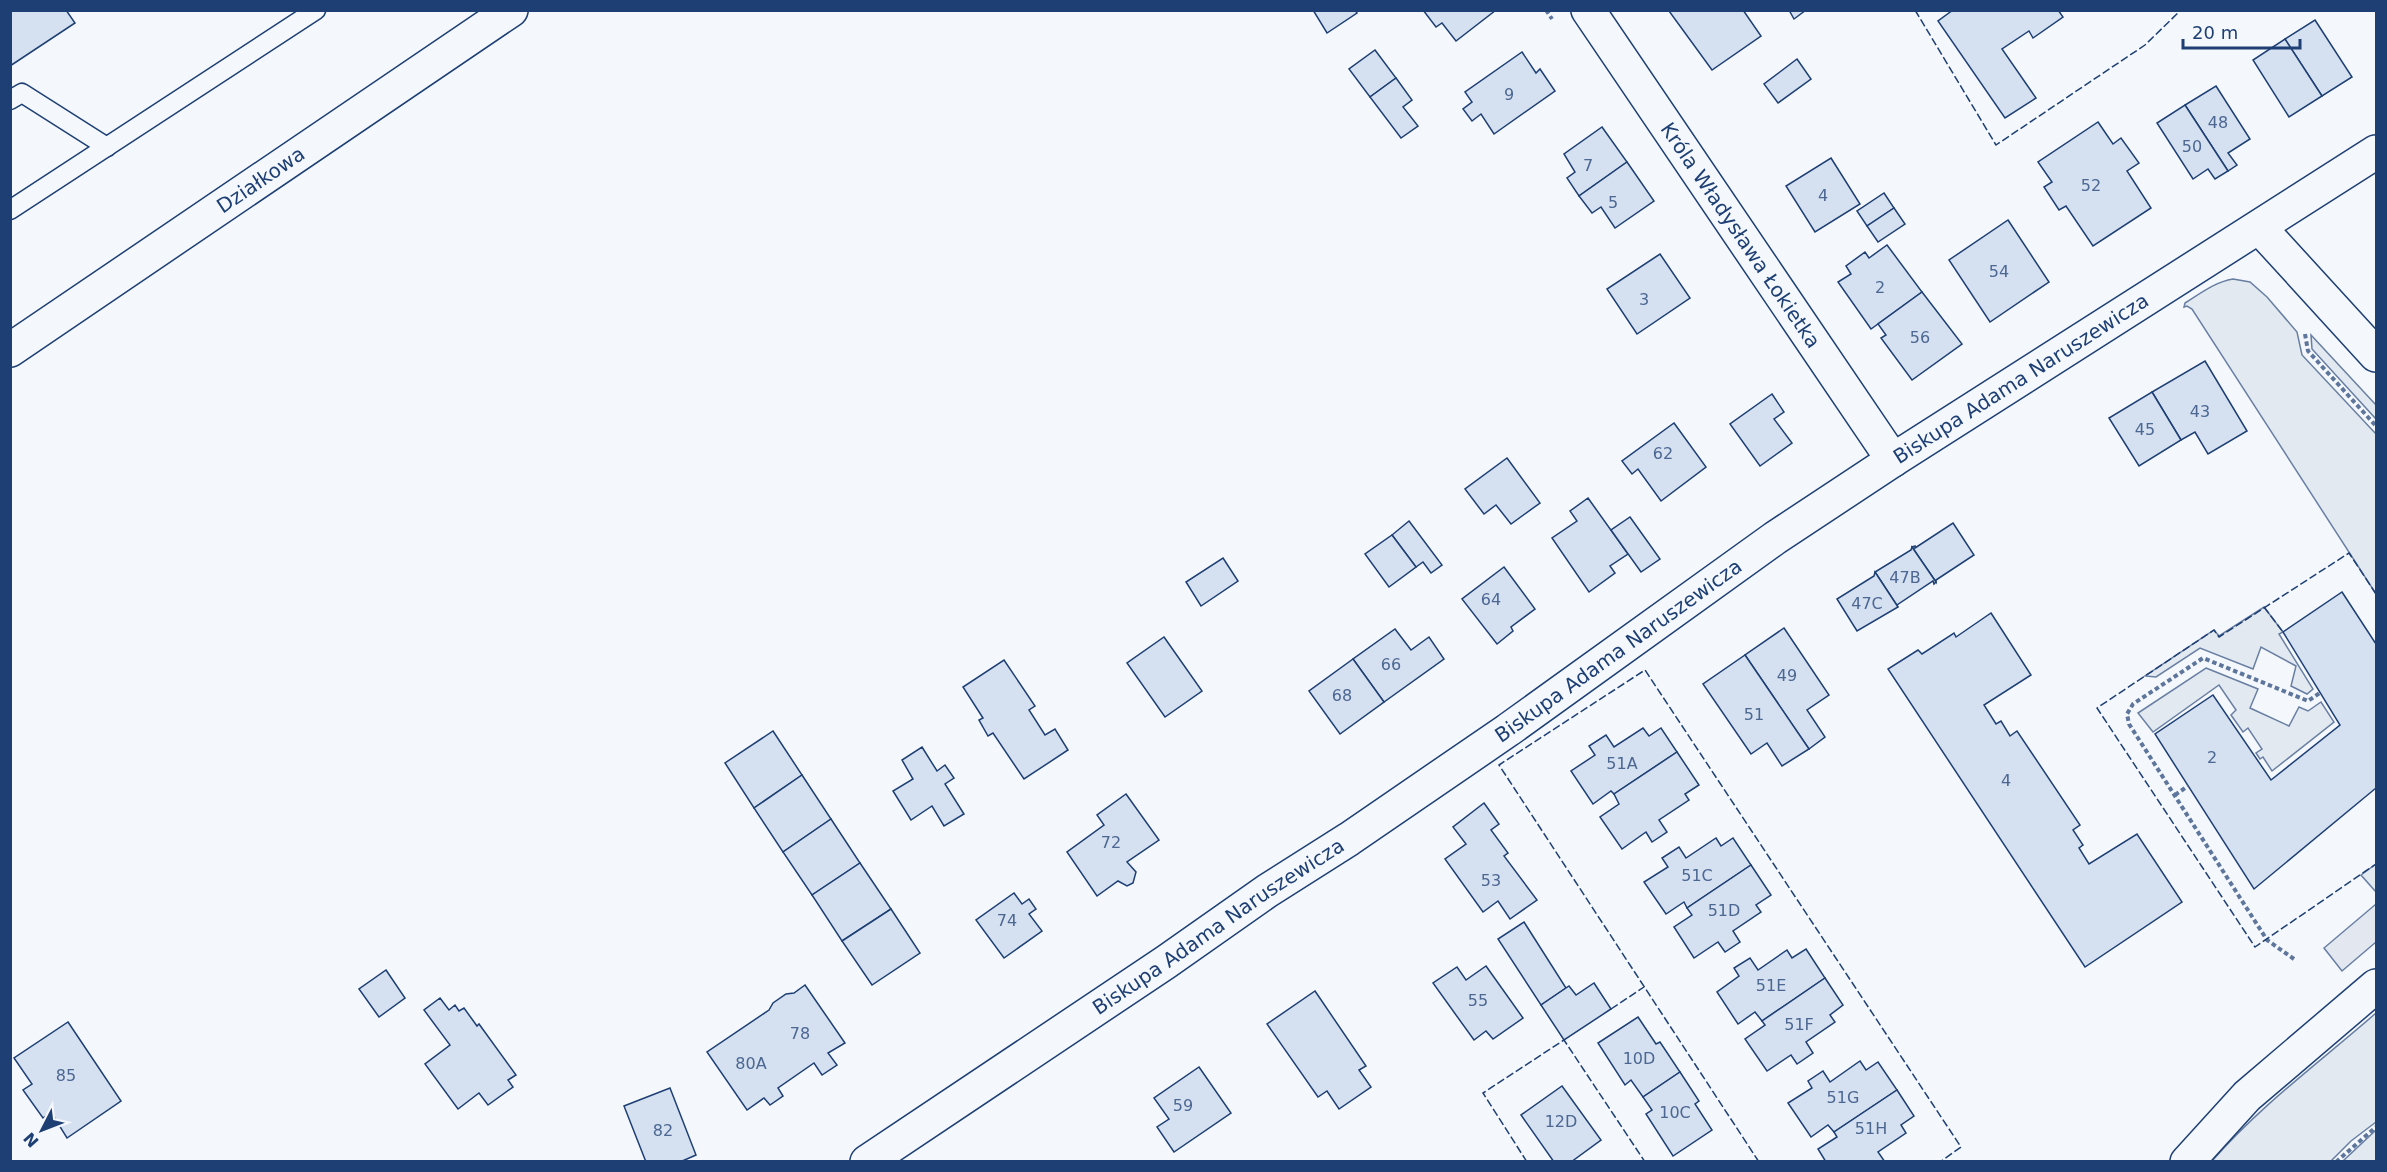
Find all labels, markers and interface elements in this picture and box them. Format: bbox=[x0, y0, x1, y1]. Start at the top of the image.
scale bar bbox=[2183, 12, 2300, 50]
text: 20 m bbox=[2192, 22, 2238, 43]
house number: 9 bbox=[1504, 85, 1514, 104]
house number: 48 bbox=[2208, 113, 2228, 132]
street label: Króla Władysława Łokietka bbox=[1656, 118, 1826, 353]
house number: 50 bbox=[2182, 137, 2202, 156]
street label: Działkowa bbox=[212, 142, 309, 218]
house number: 7 bbox=[1583, 156, 1593, 175]
house number: 52 bbox=[2081, 176, 2101, 195]
house number: 4 bbox=[1818, 186, 1828, 205]
house number: 5 bbox=[1608, 193, 1618, 212]
house number: 54 bbox=[1989, 262, 2009, 281]
house number: 2 bbox=[1875, 278, 1885, 297]
street label: Biskupa Adama Naruszewicza bbox=[1889, 288, 2153, 469]
house number: 3 bbox=[1639, 290, 1649, 309]
house number: 56 bbox=[1910, 328, 1930, 347]
house number: 43 bbox=[2190, 402, 2210, 421]
house number: 45 bbox=[2135, 420, 2155, 439]
house number: 62 bbox=[1653, 444, 1673, 463]
street label: Biskupa Adama Naruszewicza bbox=[1490, 554, 1746, 747]
house number: 47B bbox=[1889, 568, 1921, 587]
house number: 64 bbox=[1481, 590, 1501, 609]
house number: 47C bbox=[1851, 594, 1883, 613]
house number: 66 bbox=[1381, 655, 1401, 674]
house number: 49 bbox=[1777, 666, 1797, 685]
house number: 68 bbox=[1332, 686, 1352, 705]
house number: 51 bbox=[1744, 705, 1764, 724]
house number: 2 bbox=[2207, 748, 2217, 767]
house number: 51A bbox=[1606, 754, 1638, 773]
house number: 4 bbox=[2001, 771, 2011, 790]
street label: Biskupa Adama Naruszewicza bbox=[1088, 833, 1349, 1020]
house number: 72 bbox=[1101, 833, 1121, 852]
house number: 51C bbox=[1681, 866, 1713, 885]
house number: 53 bbox=[1481, 871, 1501, 890]
house number: 51D bbox=[1708, 901, 1740, 920]
house number: 74 bbox=[997, 911, 1017, 930]
house number: 51E bbox=[1756, 976, 1786, 995]
house number: 55 bbox=[1468, 991, 1488, 1010]
house number: 51F bbox=[1784, 1015, 1814, 1034]
house number: 78 bbox=[790, 1024, 810, 1043]
house number: 10D bbox=[1623, 1049, 1655, 1068]
house number: 80A bbox=[735, 1054, 767, 1073]
house number: 85 bbox=[56, 1066, 76, 1085]
house number: 51G bbox=[1827, 1088, 1859, 1107]
house number: 59 bbox=[1173, 1096, 1193, 1115]
north arrow bbox=[12, 1100, 72, 1160]
house number: 10C bbox=[1659, 1103, 1691, 1122]
house number: 12D bbox=[1545, 1112, 1577, 1131]
house number: 51H bbox=[1855, 1119, 1887, 1138]
house number: 82 bbox=[653, 1121, 673, 1140]
text: N bbox=[20, 1128, 43, 1151]

